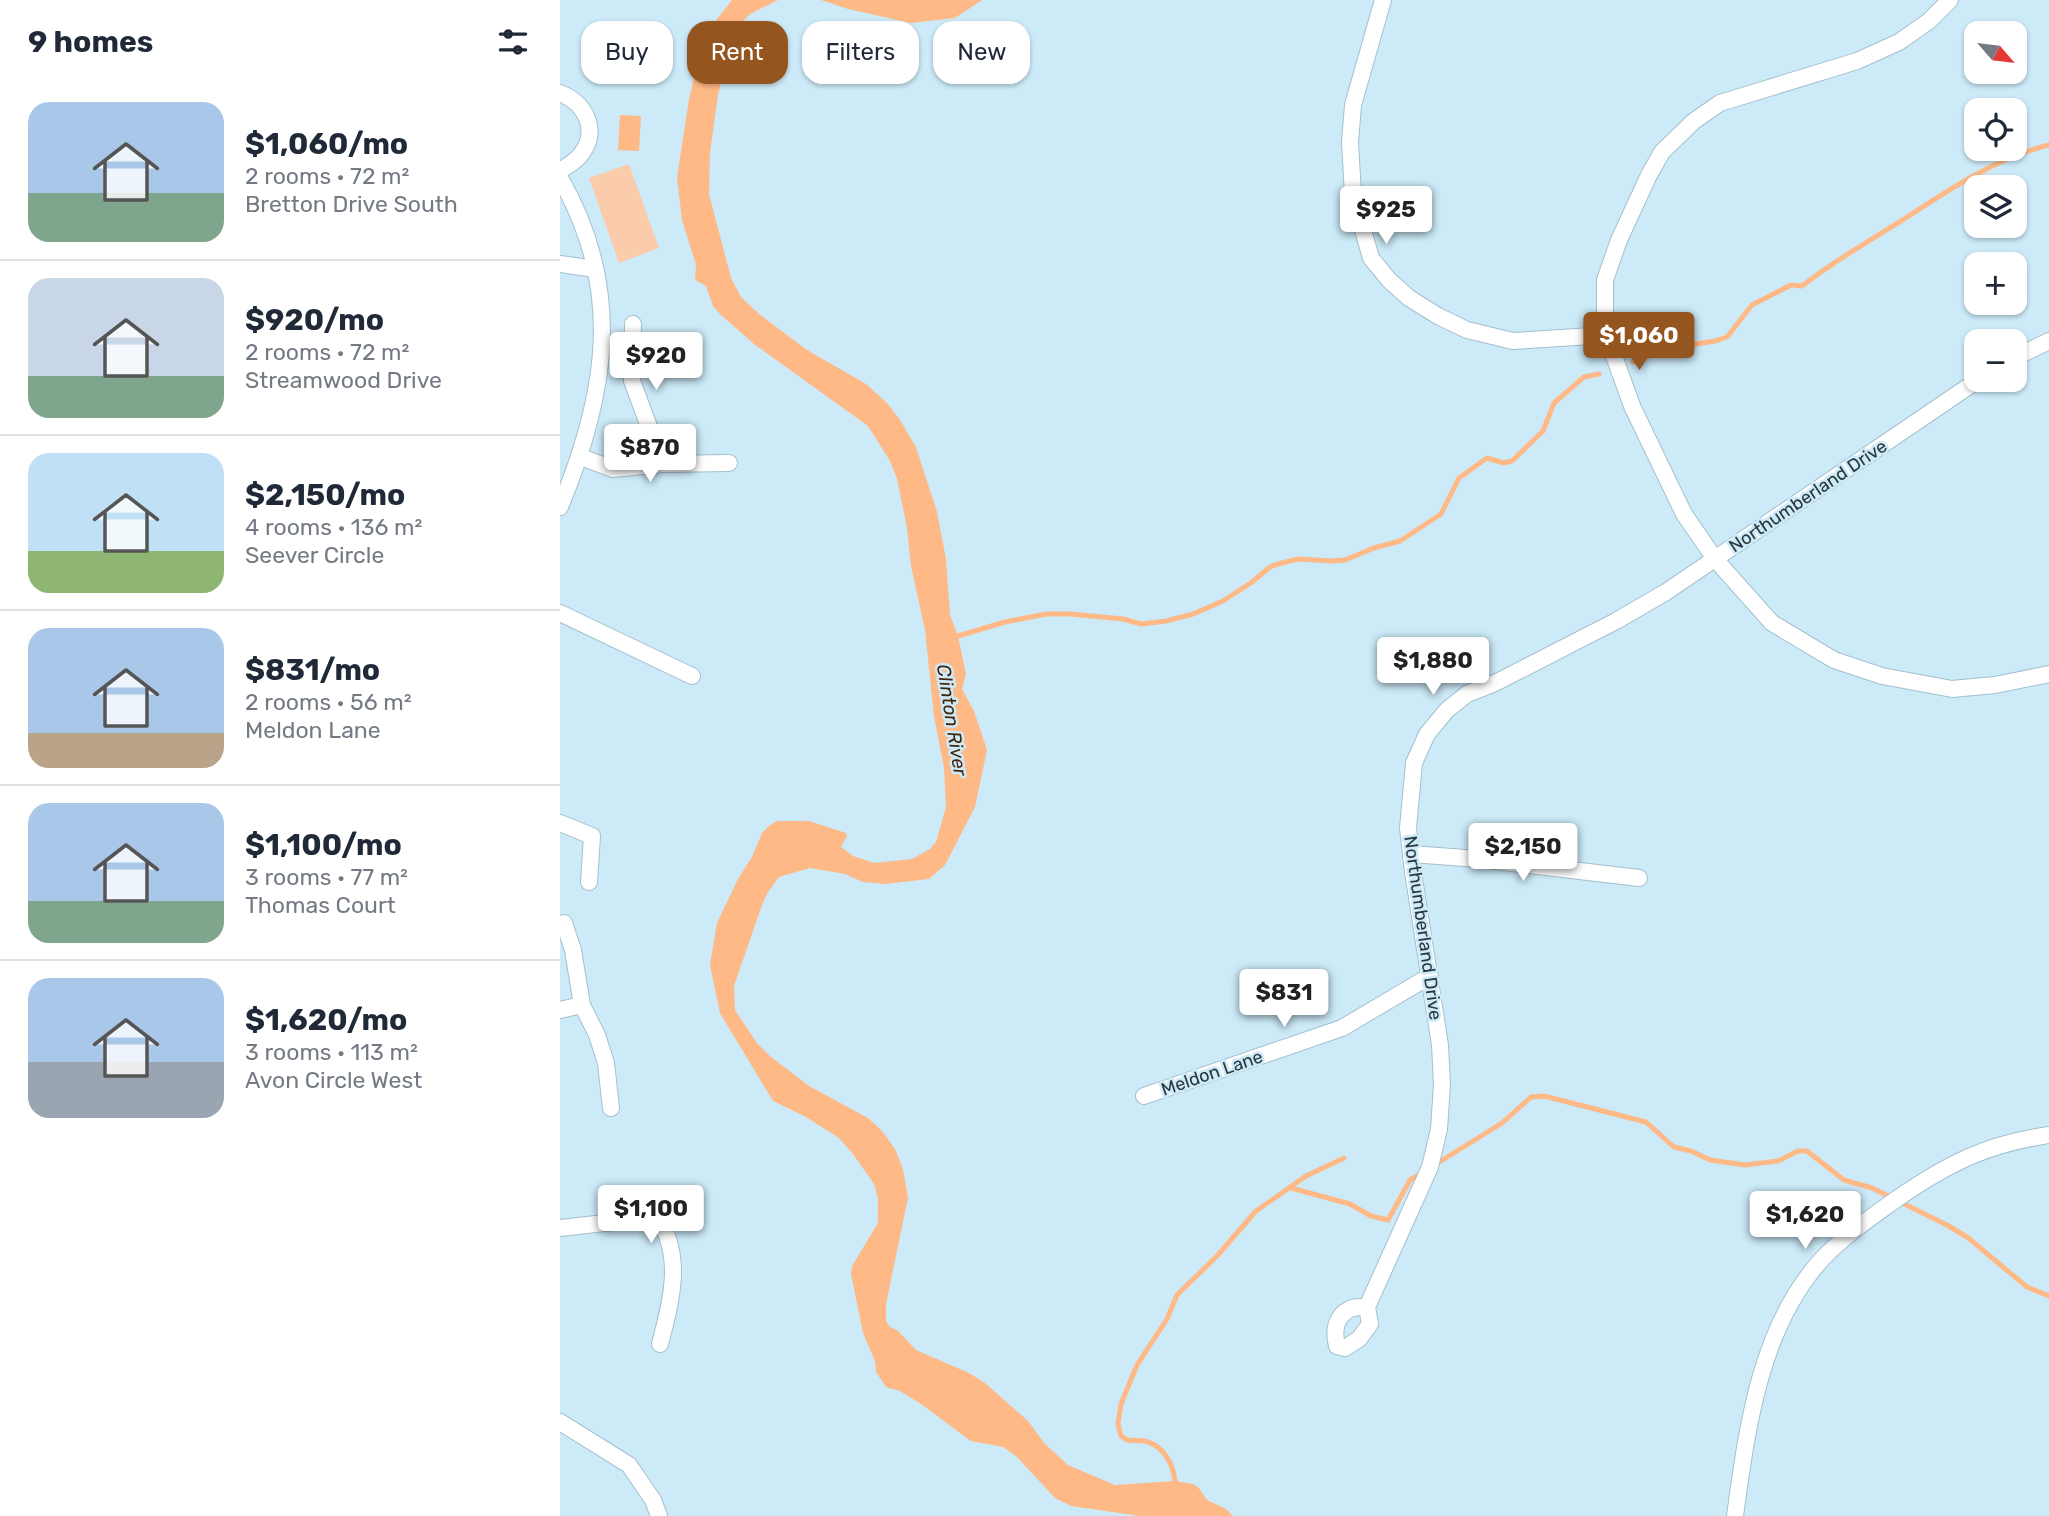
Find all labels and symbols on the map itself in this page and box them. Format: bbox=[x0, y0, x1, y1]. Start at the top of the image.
north arrow bbox=[1964, 21, 2026, 84]
pin: $925 bbox=[1345, 187, 1427, 246]
pin: $1,060 bbox=[1582, 312, 1696, 372]
pin: $920 bbox=[615, 332, 697, 392]
pin: $870 bbox=[609, 424, 691, 484]
street label: Northumberland Drive bbox=[1725, 435, 1891, 557]
pin: $1,880 bbox=[1376, 638, 1490, 697]
water label: Clinton River bbox=[932, 663, 972, 778]
pin: $2,150 bbox=[1466, 824, 1580, 883]
street label: Northumberland Drive bbox=[1399, 834, 1447, 1022]
pin: $831 bbox=[1243, 970, 1325, 1029]
street label: Meldon Lane bbox=[1158, 1045, 1266, 1101]
pin: $1,100 bbox=[594, 1186, 708, 1245]
pin: $1,620 bbox=[1748, 1192, 1862, 1251]

